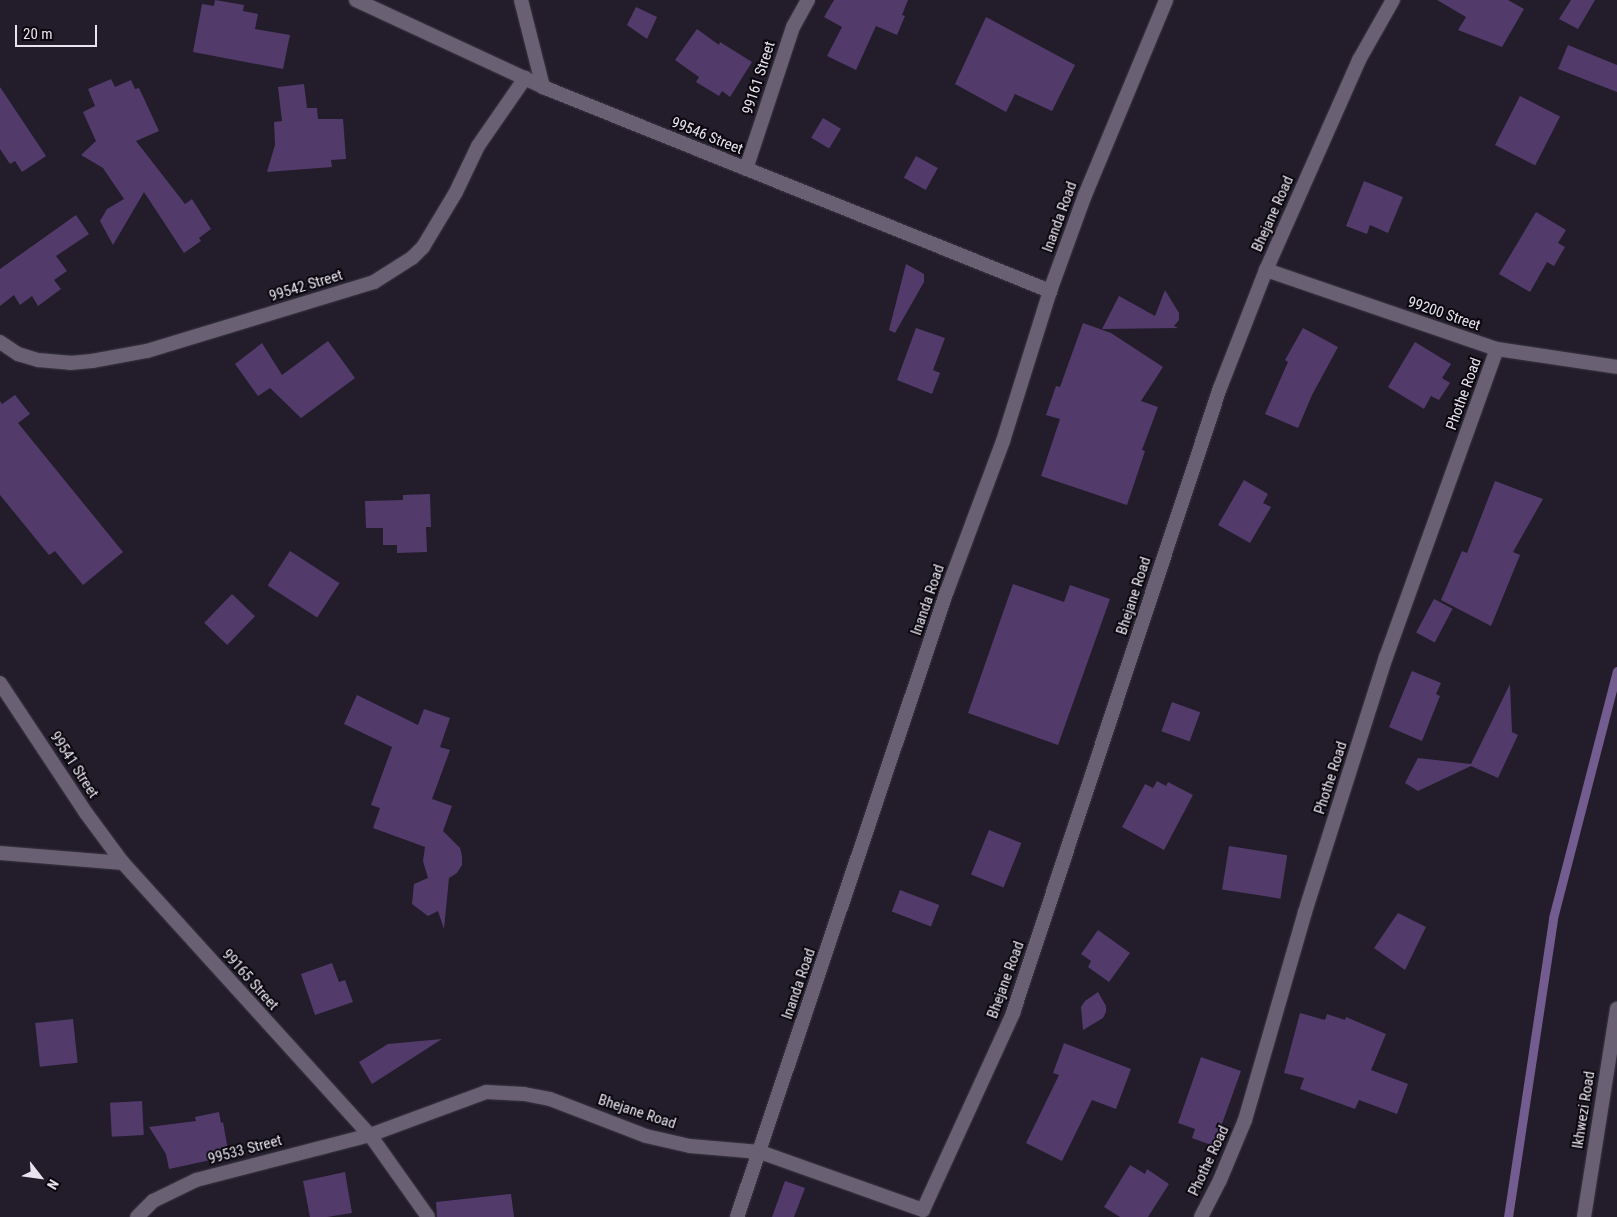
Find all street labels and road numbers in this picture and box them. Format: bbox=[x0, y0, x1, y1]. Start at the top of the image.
street label: 99161 Street bbox=[739, 39, 779, 117]
street label: 99546 Street bbox=[669, 113, 745, 159]
street label: Bhejane Road bbox=[1248, 173, 1298, 255]
street label: Inanda Road bbox=[1039, 179, 1081, 255]
street label: 99542 Street bbox=[267, 266, 345, 306]
street label: 99200 Street bbox=[1405, 293, 1483, 335]
street label: Phothe Road bbox=[1443, 356, 1485, 432]
street label: Bhejane Road bbox=[1113, 555, 1155, 637]
street label: Inanda Road bbox=[908, 562, 948, 638]
street label: 99541 Street bbox=[46, 728, 102, 802]
street label: Phothe Road bbox=[1311, 739, 1351, 817]
street label: Bhejane Road bbox=[984, 939, 1028, 1021]
street label: 99165 Street bbox=[218, 946, 282, 1014]
street label: Inanda Road bbox=[779, 946, 819, 1022]
street label: Ikhwezi Road bbox=[1569, 1070, 1599, 1150]
street label: Bhejane Road bbox=[596, 1091, 678, 1133]
street label: Phothe Road bbox=[1185, 1123, 1233, 1199]
street label: 99533 Street bbox=[206, 1132, 284, 1168]

